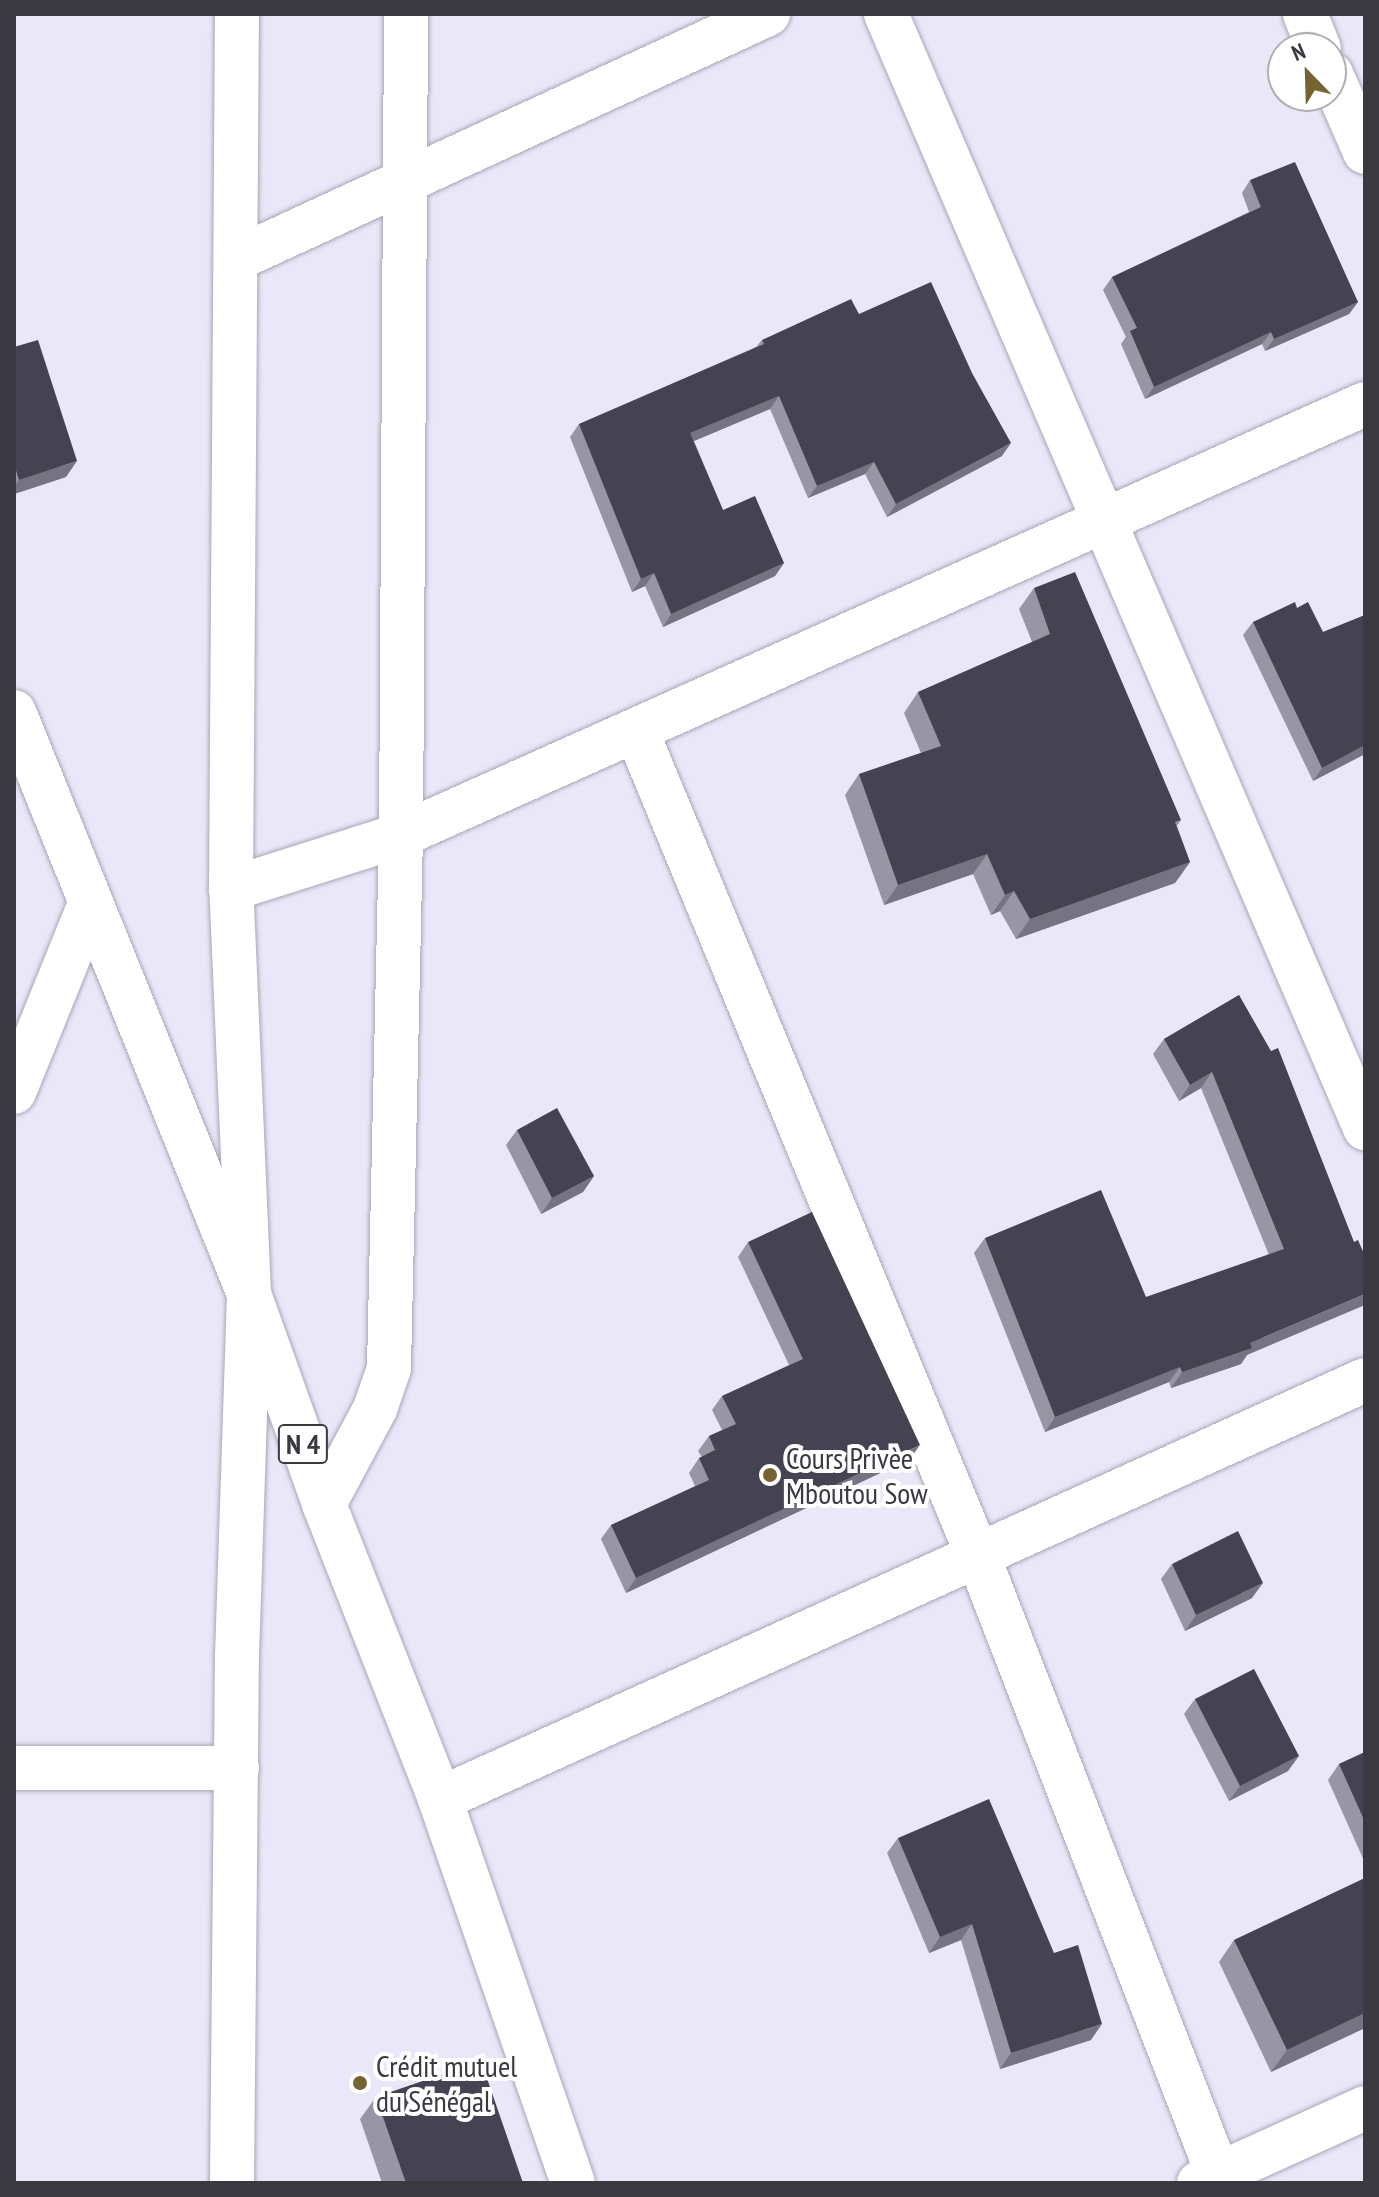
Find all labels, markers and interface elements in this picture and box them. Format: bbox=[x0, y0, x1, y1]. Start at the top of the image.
north arrow bbox=[1267, 32, 1347, 112]
text: N bbox=[1287, 37, 1309, 67]
road number: N 4 bbox=[277, 1420, 329, 1468]
place label: Cours Privèe Mboutou Sow bbox=[786, 1440, 928, 1510]
marker: Cours Privèe Mboutou Sow bbox=[761, 1466, 779, 1484]
place label: Crédit mutuel du Sénégal bbox=[376, 2048, 517, 2118]
marker: Crédit mutuel du Sénégal bbox=[351, 2074, 369, 2092]

